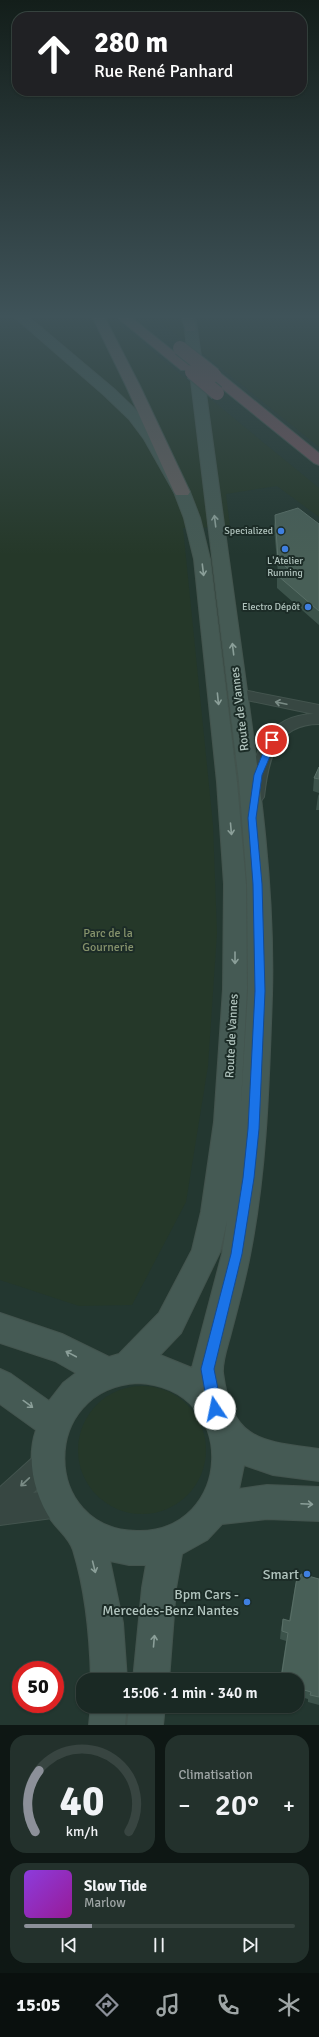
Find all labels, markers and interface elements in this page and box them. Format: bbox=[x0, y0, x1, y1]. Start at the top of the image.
text: 280 m bbox=[94, 26, 168, 60]
icon: ahead bbox=[28, 28, 80, 80]
text: Rue René Panhard bbox=[94, 60, 233, 82]
one-way arrow bbox=[211, 515, 219, 528]
place label: Specialized bbox=[224, 525, 273, 537]
marker: Specialized bbox=[276, 526, 286, 536]
marker: L'Atelier Running bbox=[280, 544, 290, 554]
place label: L'Atelier Running bbox=[267, 555, 303, 579]
one-way arrow bbox=[199, 563, 207, 576]
place label: Electro Dépôt bbox=[242, 601, 300, 613]
marker: Electro Dépôt bbox=[303, 602, 313, 612]
one-way arrow bbox=[229, 643, 237, 656]
street label: Route de Vannes bbox=[227, 666, 253, 752]
one-way arrow bbox=[214, 692, 222, 705]
one-way arrow bbox=[275, 698, 288, 706]
pin bbox=[255, 723, 289, 757]
icon: arrive bbox=[261, 729, 283, 751]
one-way arrow bbox=[228, 822, 235, 835]
park label: Parc de la Gournerie bbox=[82, 926, 134, 955]
one-way arrow bbox=[231, 951, 239, 964]
street label: Route de Vannes bbox=[222, 993, 242, 1079]
one-way arrow bbox=[65, 1350, 77, 1357]
position arrow bbox=[194, 1388, 236, 1430]
one-way arrow bbox=[22, 1400, 33, 1408]
one-way arrow bbox=[20, 1478, 30, 1487]
one-way arrow bbox=[300, 1500, 313, 1507]
one-way arrow bbox=[91, 1561, 98, 1574]
place label: Smart bbox=[263, 1566, 299, 1583]
marker: Smart bbox=[302, 1569, 312, 1579]
place label: Bpm Cars - Mercedes-Benz Nantes bbox=[102, 1586, 239, 1619]
marker: Bpm Cars - Mercedes-Benz Nantes bbox=[242, 1597, 252, 1607]
one-way arrow bbox=[151, 1635, 158, 1648]
speed limit sign: 50 bbox=[12, 1661, 64, 1713]
text: 15:06 · 1 min · 340 m bbox=[123, 1684, 257, 1702]
text: Climatisation bbox=[179, 1767, 253, 1783]
text: 40 bbox=[60, 1776, 105, 1827]
text: 20° bbox=[215, 1787, 259, 1824]
text: − bbox=[179, 1792, 190, 1819]
text: + bbox=[283, 1792, 295, 1819]
text: km/h bbox=[66, 1823, 98, 1840]
text: Slow Tide bbox=[84, 1877, 147, 1895]
text: Marlow bbox=[84, 1895, 126, 1911]
icon: previous bbox=[58, 1934, 80, 1956]
icon: pause bbox=[148, 1934, 170, 1956]
icon: next bbox=[239, 1934, 261, 1956]
icon: directions bbox=[93, 1991, 121, 2019]
icon: music bbox=[154, 1991, 182, 2019]
icon: phone bbox=[214, 1991, 242, 2019]
icon: climate bbox=[275, 1991, 303, 2019]
text: 15:05 bbox=[16, 1994, 60, 2016]

